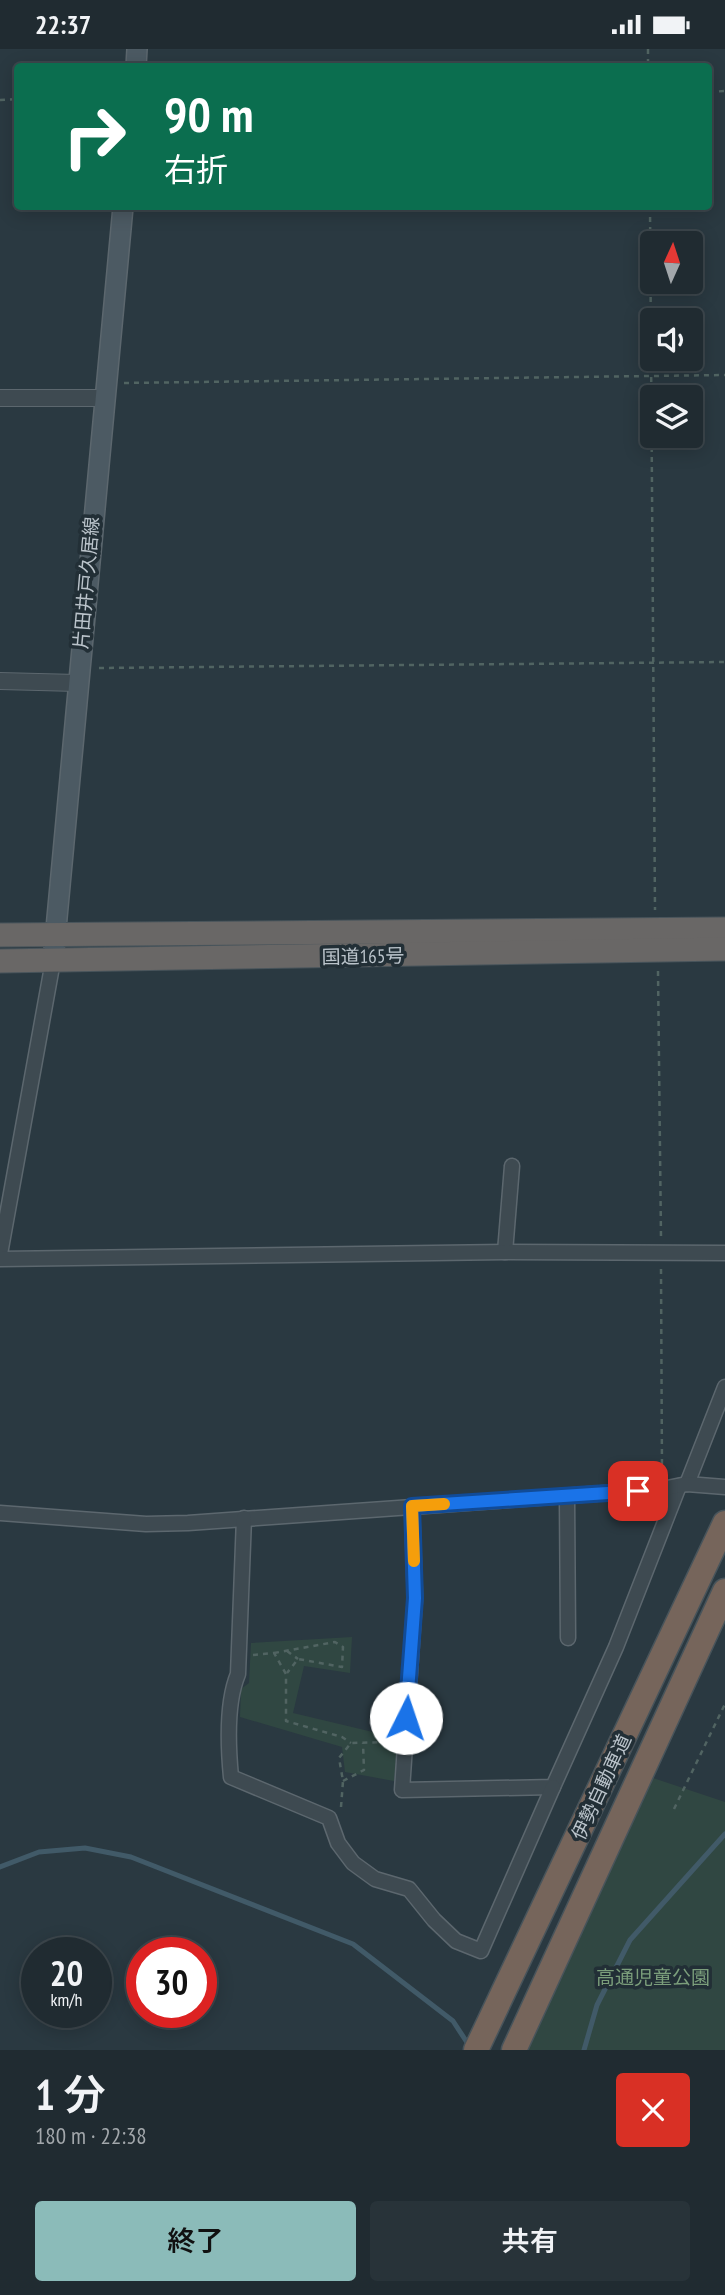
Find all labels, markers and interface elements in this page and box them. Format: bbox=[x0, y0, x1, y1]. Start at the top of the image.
text: 22:37 bbox=[35, 8, 91, 41]
text: 90 m bbox=[164, 82, 253, 146]
icon: right bbox=[49, 91, 140, 182]
text: 右折 bbox=[164, 148, 228, 190]
north arrow bbox=[640, 231, 704, 294]
map controls bbox=[640, 231, 703, 448]
button: sound bbox=[640, 308, 703, 371]
button: layers bbox=[640, 385, 703, 448]
street label: 片田井戸久居線 bbox=[68, 516, 104, 650]
street label: 国道165号 bbox=[321, 943, 405, 969]
pin bbox=[608, 1461, 668, 1521]
icon: arrive bbox=[619, 1472, 657, 1510]
position arrow bbox=[369, 1681, 443, 1755]
street label: 伊勢自動車道 bbox=[566, 1730, 636, 1844]
speed limit sign: 30 bbox=[126, 1937, 217, 2028]
text: 20 bbox=[50, 1950, 83, 1996]
park label: 高通児童公園 bbox=[596, 1965, 710, 1989]
text: km/h bbox=[51, 1988, 82, 2011]
text: 1 分 bbox=[35, 2067, 106, 2122]
button: close bbox=[616, 2073, 690, 2147]
text: 180 m · 22:38 bbox=[35, 2121, 147, 2150]
button: 終了 bbox=[35, 2201, 356, 2281]
button: 共有 bbox=[370, 2201, 690, 2281]

